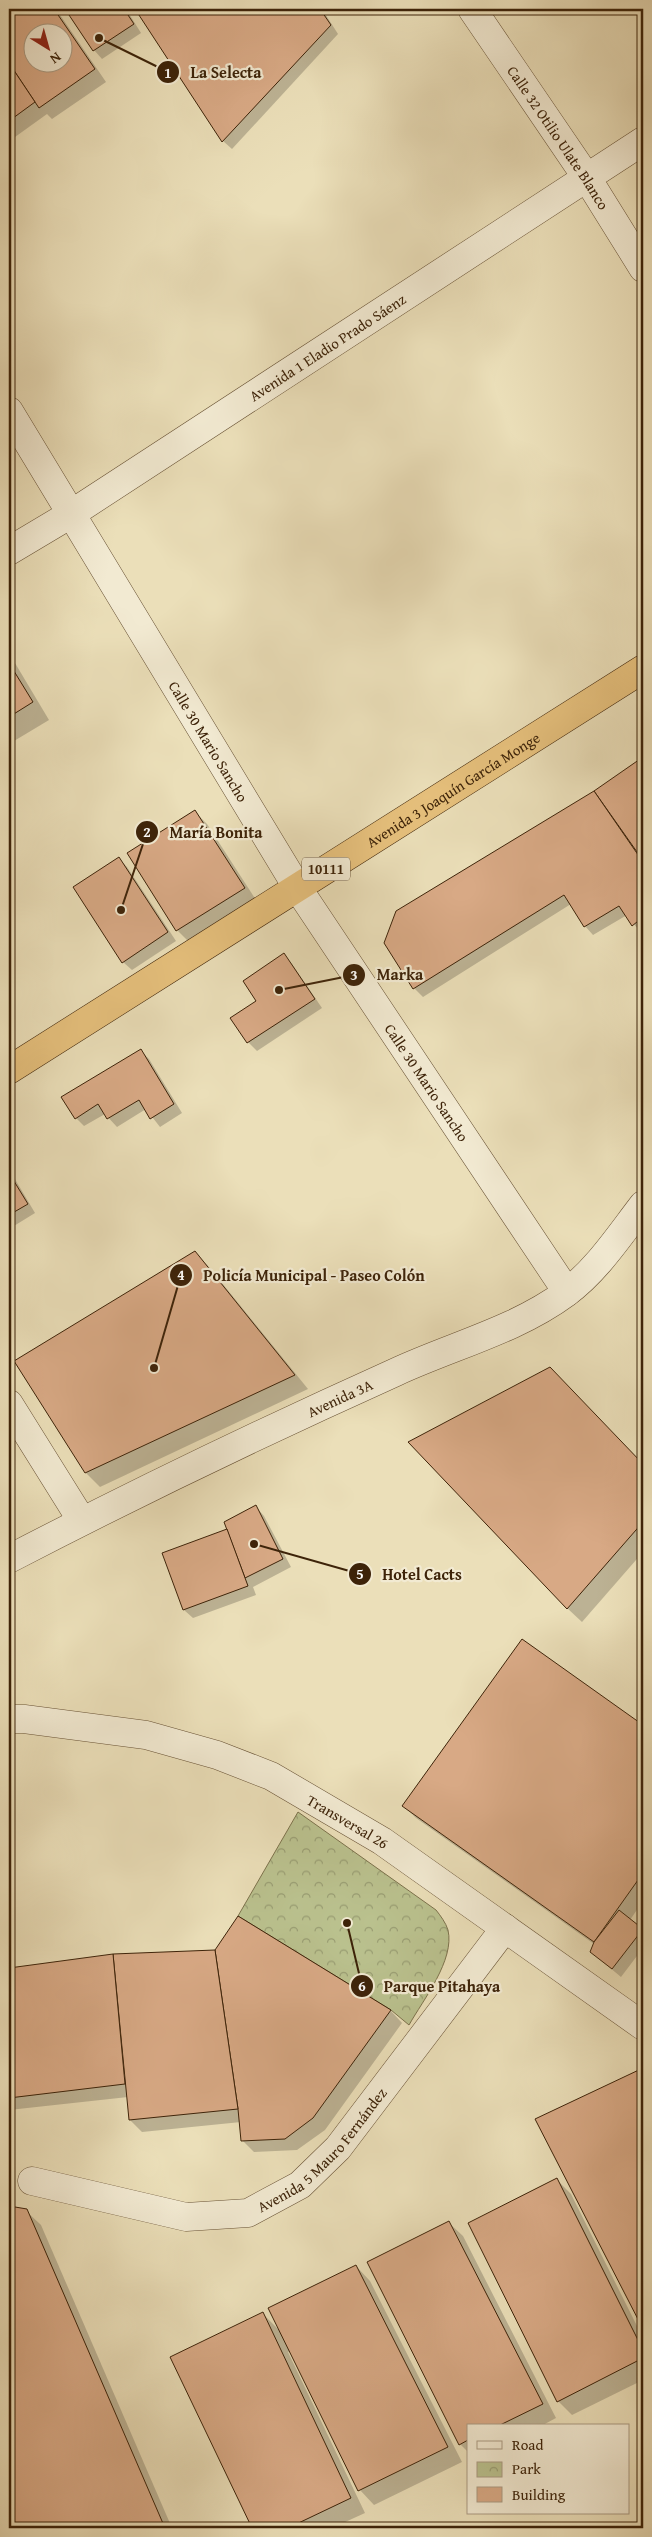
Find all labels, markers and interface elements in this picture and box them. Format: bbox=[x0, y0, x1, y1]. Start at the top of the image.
north arrow bbox=[22, 22, 72, 72]
text: N bbox=[46, 48, 66, 70]
callout: La Selecta bbox=[155, 57, 271, 88]
text: La Selecta bbox=[191, 60, 262, 84]
street label: Calle 32 Otilio Ulate Blanco bbox=[503, 61, 615, 214]
text: 1 bbox=[164, 62, 172, 83]
street label: Avenida 1 Eladio Prado Sáenz bbox=[245, 288, 410, 406]
street label: Calle 30 Mario Sancho bbox=[164, 677, 254, 806]
street label: Avenida 3 Joaquín García Monge bbox=[362, 727, 544, 852]
callout: María Bonita bbox=[135, 817, 273, 848]
text: María Bonita bbox=[169, 820, 263, 844]
text: 2 bbox=[143, 821, 151, 842]
road number: 10111 bbox=[302, 858, 350, 881]
callout: Marka bbox=[342, 959, 433, 990]
text: Marka bbox=[377, 962, 424, 986]
text: 3 bbox=[350, 964, 358, 985]
street label: Calle 30 Mario Sancho bbox=[380, 1019, 474, 1146]
callout: Policía Municipal - Paseo Colón bbox=[169, 1260, 435, 1291]
text: Policía Municipal - Paseo Colón bbox=[203, 1263, 425, 1287]
text: 4 bbox=[177, 1264, 185, 1285]
street label: Avenida 3A bbox=[303, 1374, 376, 1422]
callout: Hotel Cacts bbox=[348, 1559, 472, 1590]
text: Hotel Cacts bbox=[382, 1562, 462, 1586]
text: 5 bbox=[356, 1563, 364, 1584]
street label: Transversal 26 bbox=[303, 1789, 393, 1853]
callout: Parque Pitahaya bbox=[349, 1971, 511, 2002]
text: Parque Pitahaya bbox=[384, 1974, 501, 1998]
text: 6 bbox=[358, 1975, 366, 1996]
street label: Avenida 5 Mauro Fernández bbox=[253, 2083, 391, 2217]
legend bbox=[467, 2424, 630, 2514]
text: Road bbox=[512, 2434, 543, 2455]
text: Park bbox=[512, 2458, 541, 2479]
text: Building bbox=[512, 2484, 566, 2505]

